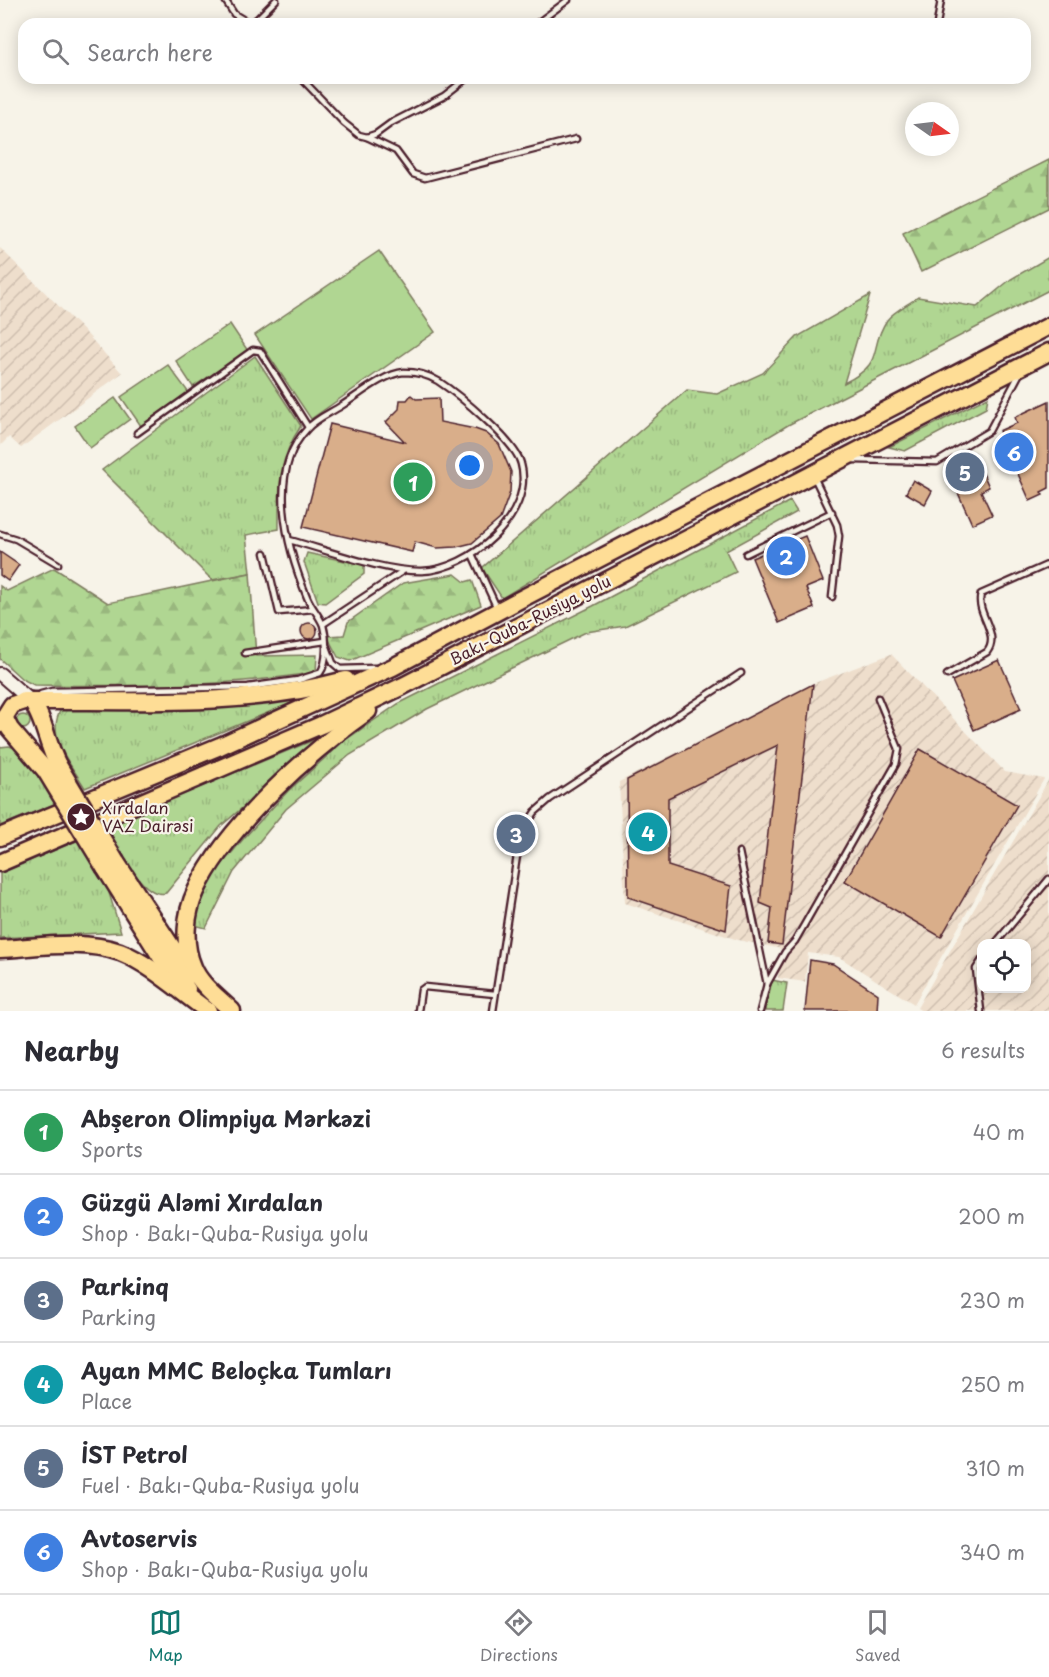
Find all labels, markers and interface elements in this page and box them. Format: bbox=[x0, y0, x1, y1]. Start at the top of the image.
search box bbox=[18, 18, 1031, 84]
icon: search bbox=[39, 35, 72, 68]
text: Search here bbox=[87, 35, 213, 68]
north arrow bbox=[905, 102, 959, 156]
pin: 6 bbox=[994, 430, 1034, 474]
pin: 5 bbox=[946, 450, 984, 494]
your location bbox=[455, 451, 484, 480]
pin: 1 bbox=[394, 460, 432, 504]
pin: 2 bbox=[766, 534, 806, 578]
street label: Bakı-Quba-Rusiya yolu bbox=[445, 568, 614, 670]
place label: Xırdalan VAZ Dairəsi bbox=[102, 795, 194, 837]
place icon: Xırdalan VAZ Dairəsi bbox=[65, 801, 97, 833]
pin: 4 bbox=[628, 810, 668, 854]
pin: 3 bbox=[496, 812, 536, 856]
map controls bbox=[977, 939, 1031, 993]
button: locate bbox=[977, 939, 1031, 993]
text: Nearby bbox=[24, 1031, 119, 1070]
text: 6 results bbox=[941, 1035, 1025, 1065]
text: Abşeron Olimpiya Mərkəzi bbox=[81, 1101, 371, 1134]
text: 1 bbox=[39, 1117, 48, 1147]
text: 40 m bbox=[973, 1117, 1025, 1147]
text: Sports bbox=[81, 1134, 143, 1164]
text: Güzgü Aləmi Xırdalan bbox=[81, 1185, 323, 1218]
text: 2 bbox=[36, 1201, 51, 1231]
text: 200 m bbox=[958, 1201, 1025, 1231]
text: Shop · Bakı-Quba-Rusiya yolu bbox=[81, 1218, 369, 1248]
text: Parkinq bbox=[81, 1269, 169, 1302]
text: 3 bbox=[37, 1285, 50, 1315]
text: 230 m bbox=[960, 1285, 1025, 1315]
text: Parking bbox=[81, 1302, 156, 1332]
text: Ayan MMC Beloçka Tumları bbox=[81, 1353, 392, 1386]
text: 4 bbox=[37, 1369, 50, 1399]
text: 250 m bbox=[961, 1369, 1025, 1399]
text: Place bbox=[81, 1386, 132, 1416]
text: İST Petrol bbox=[81, 1437, 188, 1470]
text: 5 bbox=[37, 1453, 50, 1483]
text: 310 m bbox=[965, 1453, 1025, 1483]
text: Fuel · Bakı-Quba-Rusiya yolu bbox=[81, 1470, 360, 1500]
text: Avtoservis bbox=[81, 1521, 197, 1554]
text: 6 bbox=[36, 1537, 51, 1567]
text: 340 m bbox=[960, 1537, 1025, 1567]
text: Shop · Bakı-Quba-Rusiya yolu bbox=[81, 1554, 369, 1584]
tab: Map bbox=[149, 1606, 183, 1666]
tab: Directions bbox=[480, 1606, 558, 1666]
tab: Saved bbox=[855, 1606, 900, 1666]

